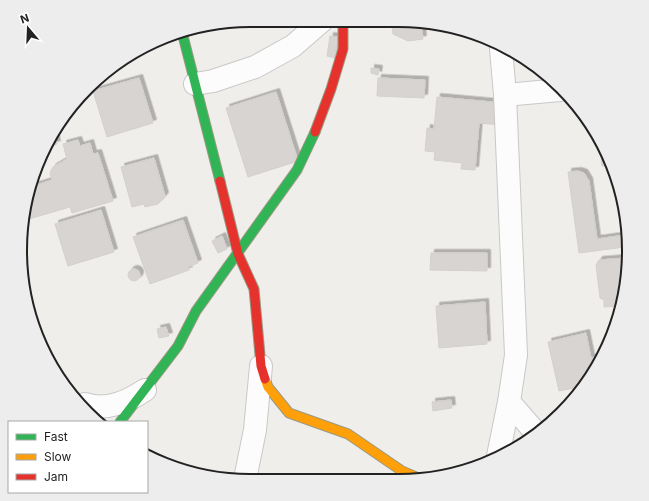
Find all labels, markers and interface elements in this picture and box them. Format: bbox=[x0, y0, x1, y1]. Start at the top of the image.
north arrow bbox=[8, 8, 48, 48]
text: N bbox=[18, 11, 31, 27]
legend bbox=[8, 421, 148, 493]
text: Fast bbox=[44, 429, 68, 444]
text: Slow bbox=[44, 449, 72, 464]
text: Jam bbox=[44, 469, 68, 484]

